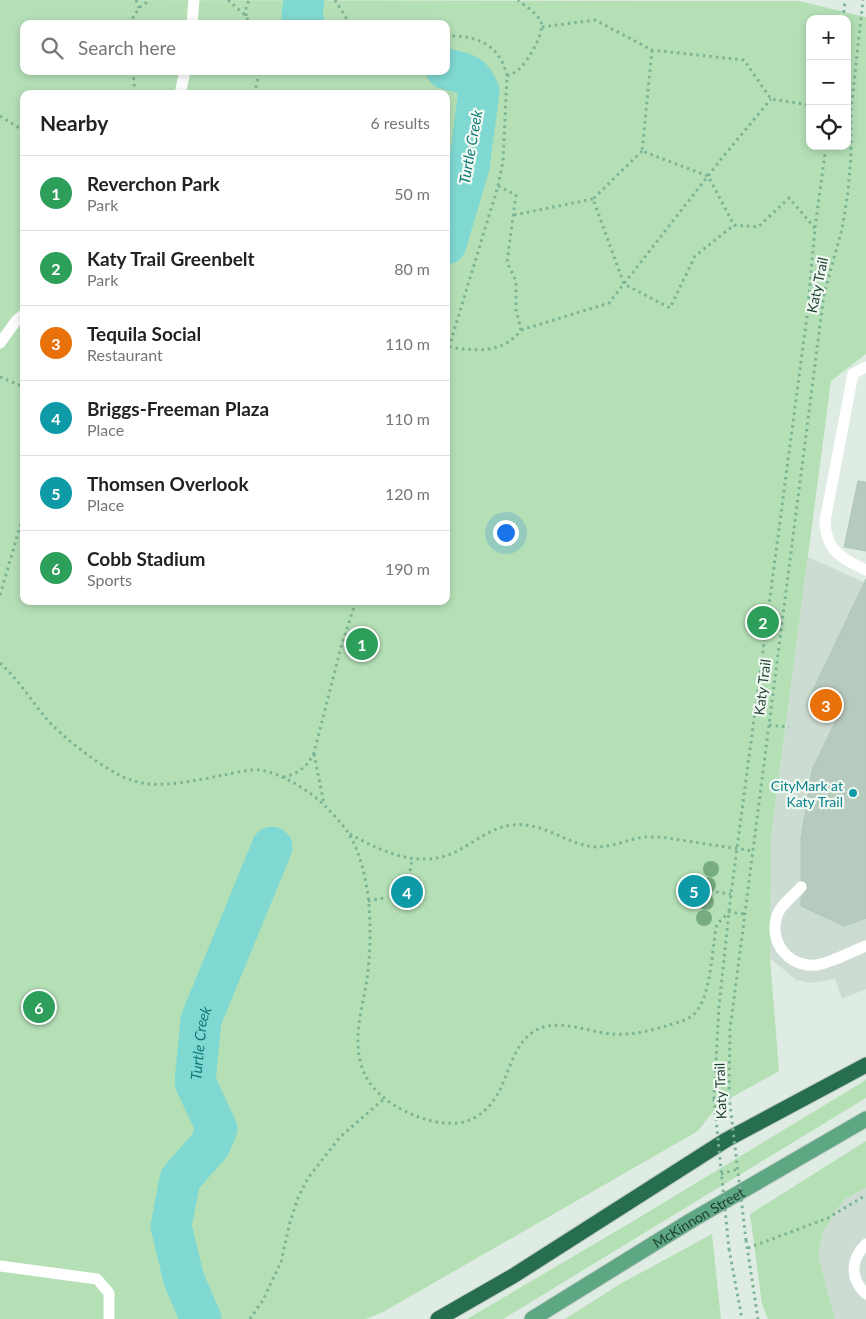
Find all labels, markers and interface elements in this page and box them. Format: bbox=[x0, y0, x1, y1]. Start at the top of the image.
map controls bbox=[806, 15, 851, 150]
button: + bbox=[806, 15, 851, 60]
search box bbox=[20, 20, 450, 75]
icon: search bbox=[38, 34, 66, 62]
text: Search here bbox=[78, 36, 176, 59]
button: − bbox=[806, 60, 851, 105]
button: locate bbox=[806, 105, 851, 150]
water label: Turtle Creek bbox=[455, 108, 486, 185]
text: Nearby bbox=[40, 110, 108, 135]
text: 6 results bbox=[370, 113, 430, 132]
text: Reverchon Park bbox=[87, 172, 220, 195]
text: 1 bbox=[51, 184, 61, 203]
text: 50 m bbox=[394, 184, 430, 203]
text: Park bbox=[87, 195, 118, 214]
text: Katy Trail Greenbelt bbox=[87, 247, 255, 270]
street label: Katy Trail bbox=[803, 256, 831, 314]
text: 2 bbox=[51, 259, 61, 278]
text: 80 m bbox=[394, 259, 430, 278]
text: Park bbox=[87, 270, 118, 289]
text: Tequila Social bbox=[87, 322, 201, 345]
text: 3 bbox=[51, 334, 61, 353]
text: 110 m bbox=[385, 334, 430, 353]
text: Restaurant bbox=[87, 345, 163, 364]
text: Briggs-Freeman Plaza bbox=[87, 397, 269, 420]
text: 4 bbox=[51, 409, 61, 428]
text: 110 m bbox=[385, 409, 430, 428]
text: Place bbox=[87, 420, 124, 439]
text: Thomsen Overlook bbox=[87, 472, 249, 495]
text: 5 bbox=[51, 484, 61, 503]
text: 120 m bbox=[385, 484, 430, 503]
text: Place bbox=[87, 495, 124, 514]
your location bbox=[493, 520, 519, 546]
text: Cobb Stadium bbox=[87, 547, 205, 570]
text: 6 bbox=[51, 559, 61, 578]
text: 190 m bbox=[385, 559, 430, 578]
text: Sports bbox=[87, 570, 132, 589]
pin: 2 bbox=[747, 603, 779, 641]
pin: 1 bbox=[346, 625, 378, 663]
street label: Katy Trail bbox=[750, 658, 774, 716]
pin: 3 bbox=[810, 686, 842, 724]
place label: CityMark at Katy Trail bbox=[771, 777, 843, 810]
marker: CityMark at Katy Trail bbox=[847, 787, 859, 799]
pin: 5 bbox=[678, 872, 710, 910]
pin: 4 bbox=[391, 873, 423, 911]
pin: 6 bbox=[23, 988, 55, 1026]
water label: Turtle Creek bbox=[186, 1002, 215, 1081]
street label: Katy Trail bbox=[711, 1062, 729, 1120]
street label: McKinnon Street bbox=[649, 1183, 747, 1251]

